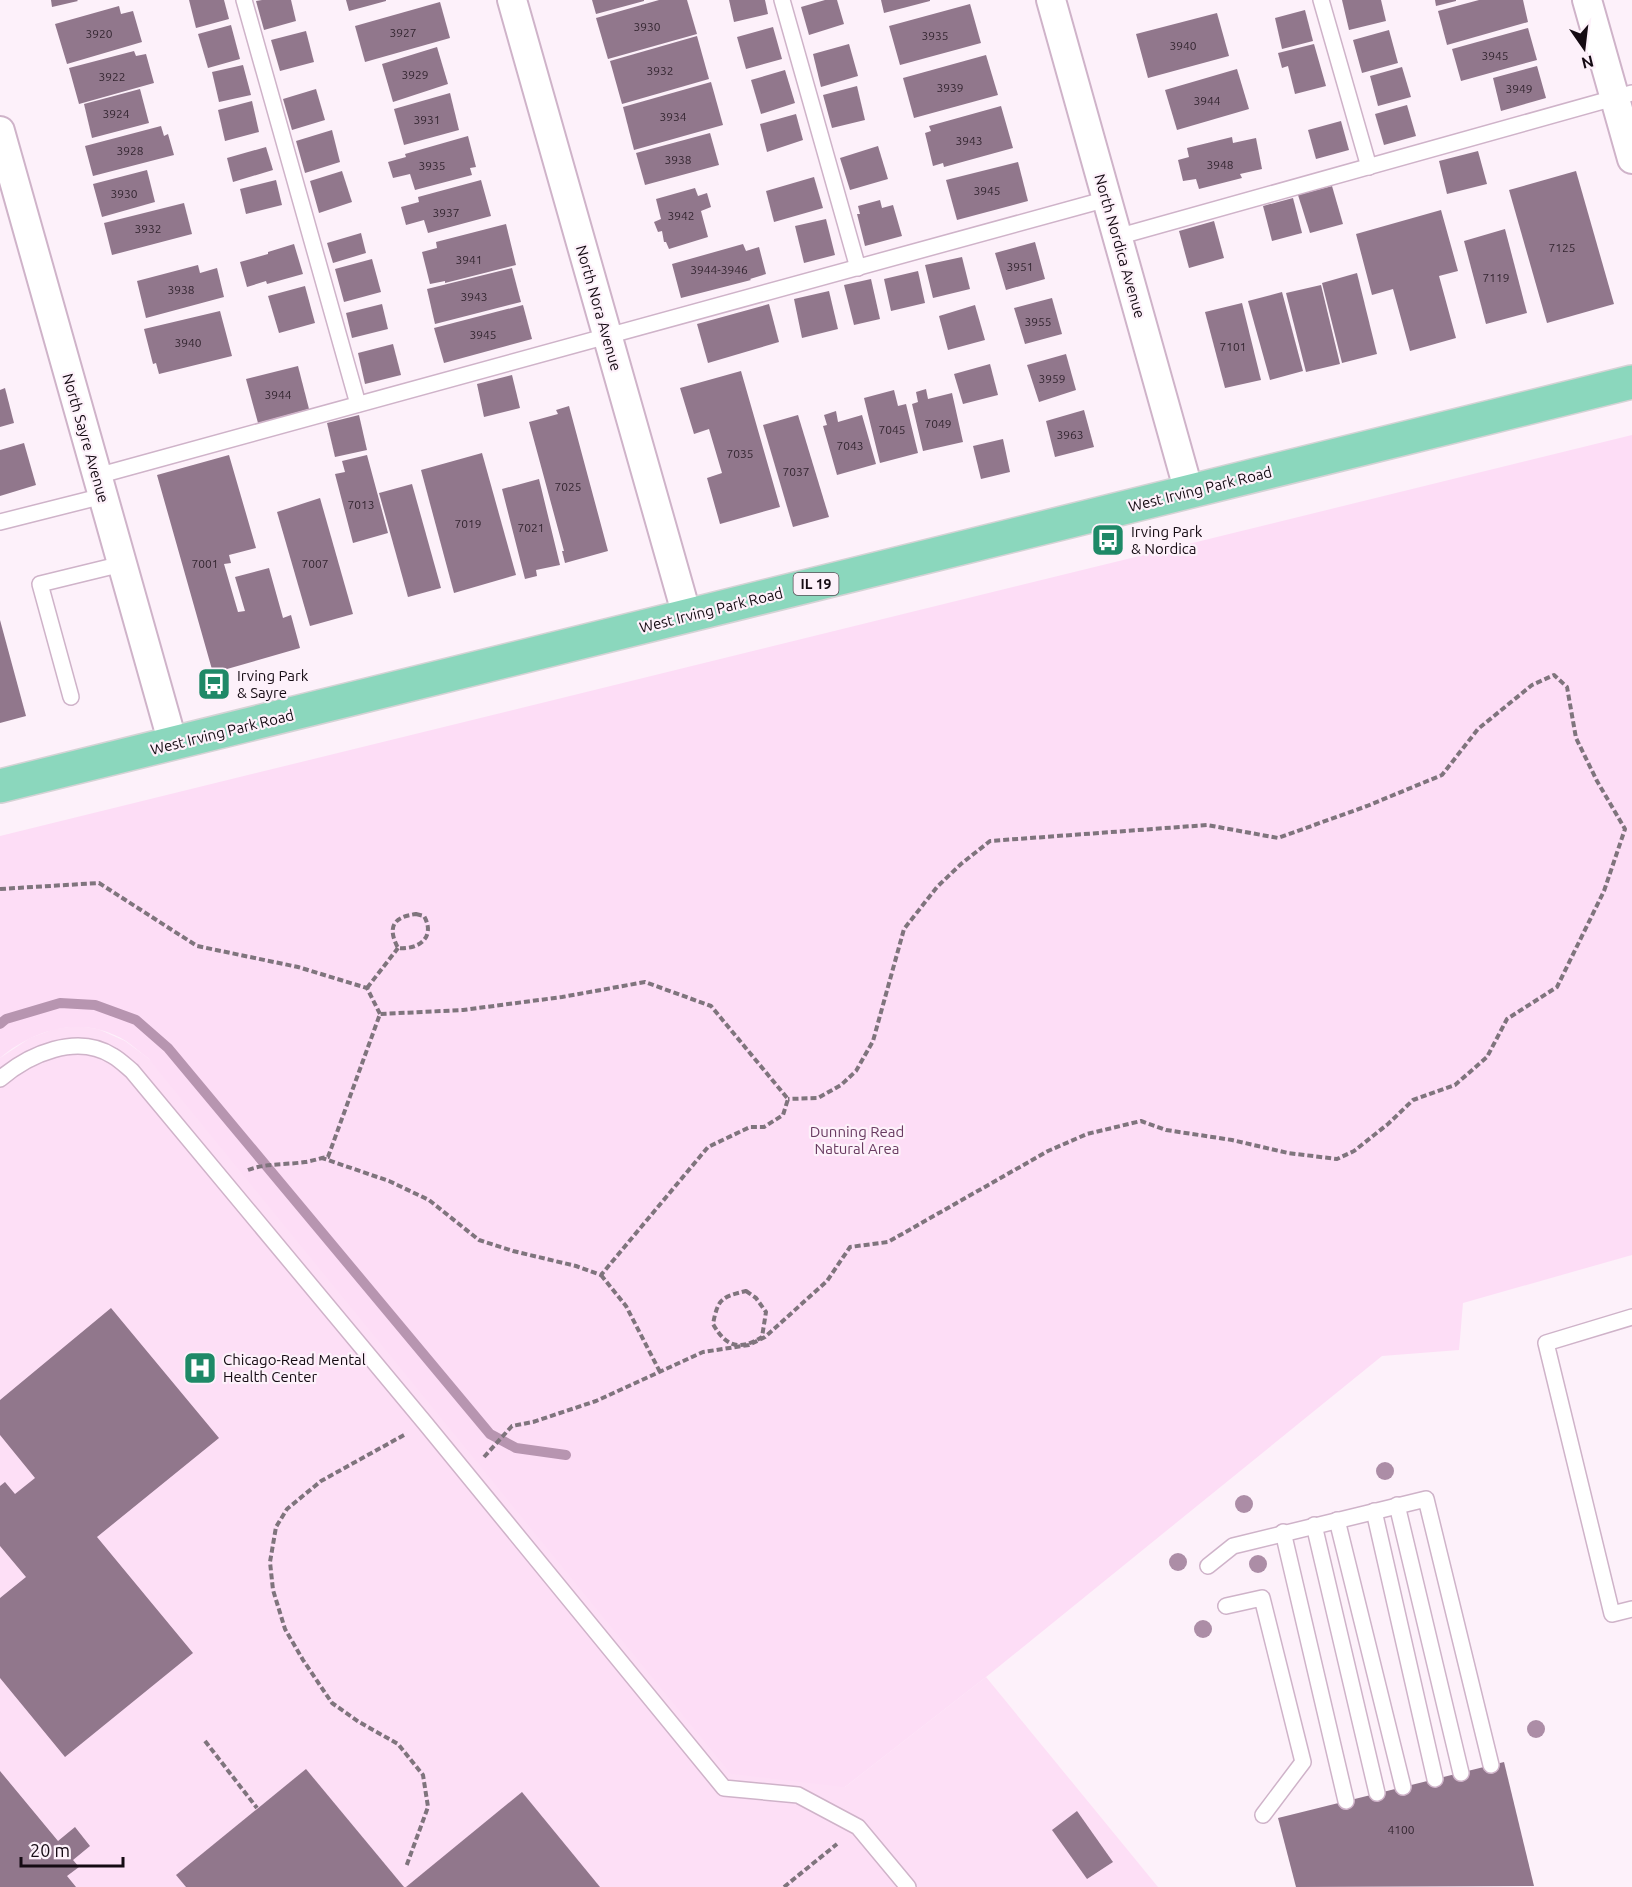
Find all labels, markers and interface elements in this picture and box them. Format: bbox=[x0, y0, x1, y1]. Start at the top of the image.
north arrow bbox=[1554, 18, 1614, 78]
house number: 3930 bbox=[633, 20, 661, 33]
house number: 3927 bbox=[389, 26, 417, 39]
house number: 3920 bbox=[85, 27, 113, 40]
house number: 3935 bbox=[921, 29, 949, 42]
house number: 3940 bbox=[1169, 39, 1197, 52]
house number: 3945 bbox=[1481, 49, 1509, 62]
text: N bbox=[1580, 52, 1596, 73]
house number: 3932 bbox=[646, 64, 674, 77]
house number: 3929 bbox=[401, 68, 429, 81]
house number: 3922 bbox=[98, 70, 126, 83]
house number: 3939 bbox=[936, 81, 964, 94]
house number: 3949 bbox=[1505, 82, 1533, 95]
house number: 3944 bbox=[1193, 94, 1221, 107]
house number: 3924 bbox=[102, 107, 130, 120]
house number: 3934 bbox=[659, 110, 687, 123]
house number: 3931 bbox=[413, 113, 441, 126]
house number: 3943 bbox=[955, 134, 983, 147]
house number: 3928 bbox=[116, 144, 144, 157]
house number: 3938 bbox=[664, 153, 692, 166]
house number: 3948 bbox=[1206, 158, 1234, 171]
house number: 3935 bbox=[418, 159, 446, 172]
street label: North Nordica Avenue bbox=[1091, 172, 1149, 320]
house number: 3945 bbox=[973, 184, 1001, 197]
house number: 3930 bbox=[110, 187, 138, 200]
house number: 3937 bbox=[432, 206, 460, 219]
house number: 3942 bbox=[667, 209, 695, 222]
house number: 3932 bbox=[134, 222, 162, 235]
house number: 7125 bbox=[1548, 241, 1576, 254]
street label: North Nora Avenue bbox=[573, 243, 625, 373]
house number: 3941 bbox=[455, 253, 483, 266]
house number: 3951 bbox=[1006, 260, 1034, 273]
house number: 3944-3946 bbox=[690, 263, 748, 276]
house number: 7119 bbox=[1482, 271, 1510, 284]
house number: 3938 bbox=[167, 283, 195, 296]
house number: 3943 bbox=[460, 290, 488, 303]
house number: 3955 bbox=[1024, 315, 1052, 328]
house number: 3945 bbox=[469, 328, 497, 341]
house number: 3940 bbox=[174, 336, 202, 349]
house number: 7101 bbox=[1219, 340, 1247, 353]
street label: North Sayre Avenue bbox=[59, 371, 113, 505]
house number: 3959 bbox=[1038, 372, 1066, 385]
house number: 3944 bbox=[264, 388, 292, 401]
house number: 7049 bbox=[924, 417, 952, 430]
house number: 7045 bbox=[878, 423, 906, 436]
house number: 3963 bbox=[1056, 428, 1084, 441]
house number: 7043 bbox=[836, 439, 864, 452]
house number: 7035 bbox=[726, 447, 754, 460]
street label: West Irving Park Road bbox=[1127, 463, 1273, 515]
house number: 7037 bbox=[782, 465, 810, 478]
house number: 7025 bbox=[554, 480, 582, 493]
house number: 7013 bbox=[347, 498, 375, 511]
house number: 7019 bbox=[454, 517, 482, 530]
house number: 7021 bbox=[517, 521, 545, 534]
bus stop icon: Irving Park & Nordica bbox=[1090, 522, 1126, 558]
place label: Irving Park & Nordica bbox=[1131, 523, 1203, 557]
house number: 7001 bbox=[191, 557, 219, 570]
house number: 7007 bbox=[301, 557, 329, 570]
road number: IL 19 bbox=[794, 573, 838, 595]
street label: West Irving Park Road bbox=[638, 584, 784, 636]
bus stop icon: Irving Park & Sayre bbox=[196, 666, 232, 702]
place label: Irving Park & Sayre bbox=[237, 667, 309, 701]
street label: West Irving Park Road bbox=[149, 706, 295, 758]
park label: Dunning Read Natural Area bbox=[810, 1123, 904, 1157]
hospital icon: Chicago-Read Mental Health Center bbox=[182, 1350, 218, 1386]
place label: Chicago-Read Mental Health Center bbox=[223, 1351, 366, 1385]
house number: 4100 bbox=[1387, 1823, 1415, 1836]
scale bar bbox=[21, 1830, 123, 1868]
text: 20 m bbox=[30, 1840, 70, 1860]

